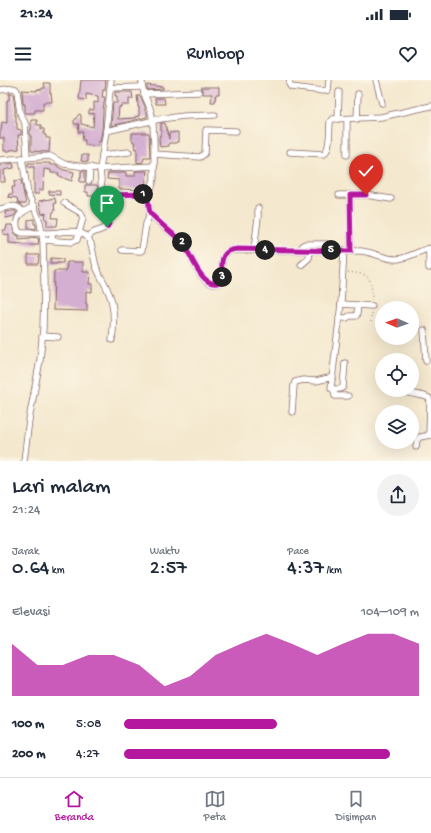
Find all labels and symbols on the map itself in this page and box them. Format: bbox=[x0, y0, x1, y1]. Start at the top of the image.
pin bbox=[349, 154, 383, 195]
pin: 1 bbox=[133, 184, 153, 204]
pin bbox=[90, 186, 124, 227]
pin: 2 bbox=[172, 232, 192, 252]
pin: 4 bbox=[255, 240, 275, 260]
pin: 5 bbox=[321, 240, 341, 260]
pin: 3 bbox=[212, 267, 232, 287]
north arrow bbox=[375, 301, 419, 345]

